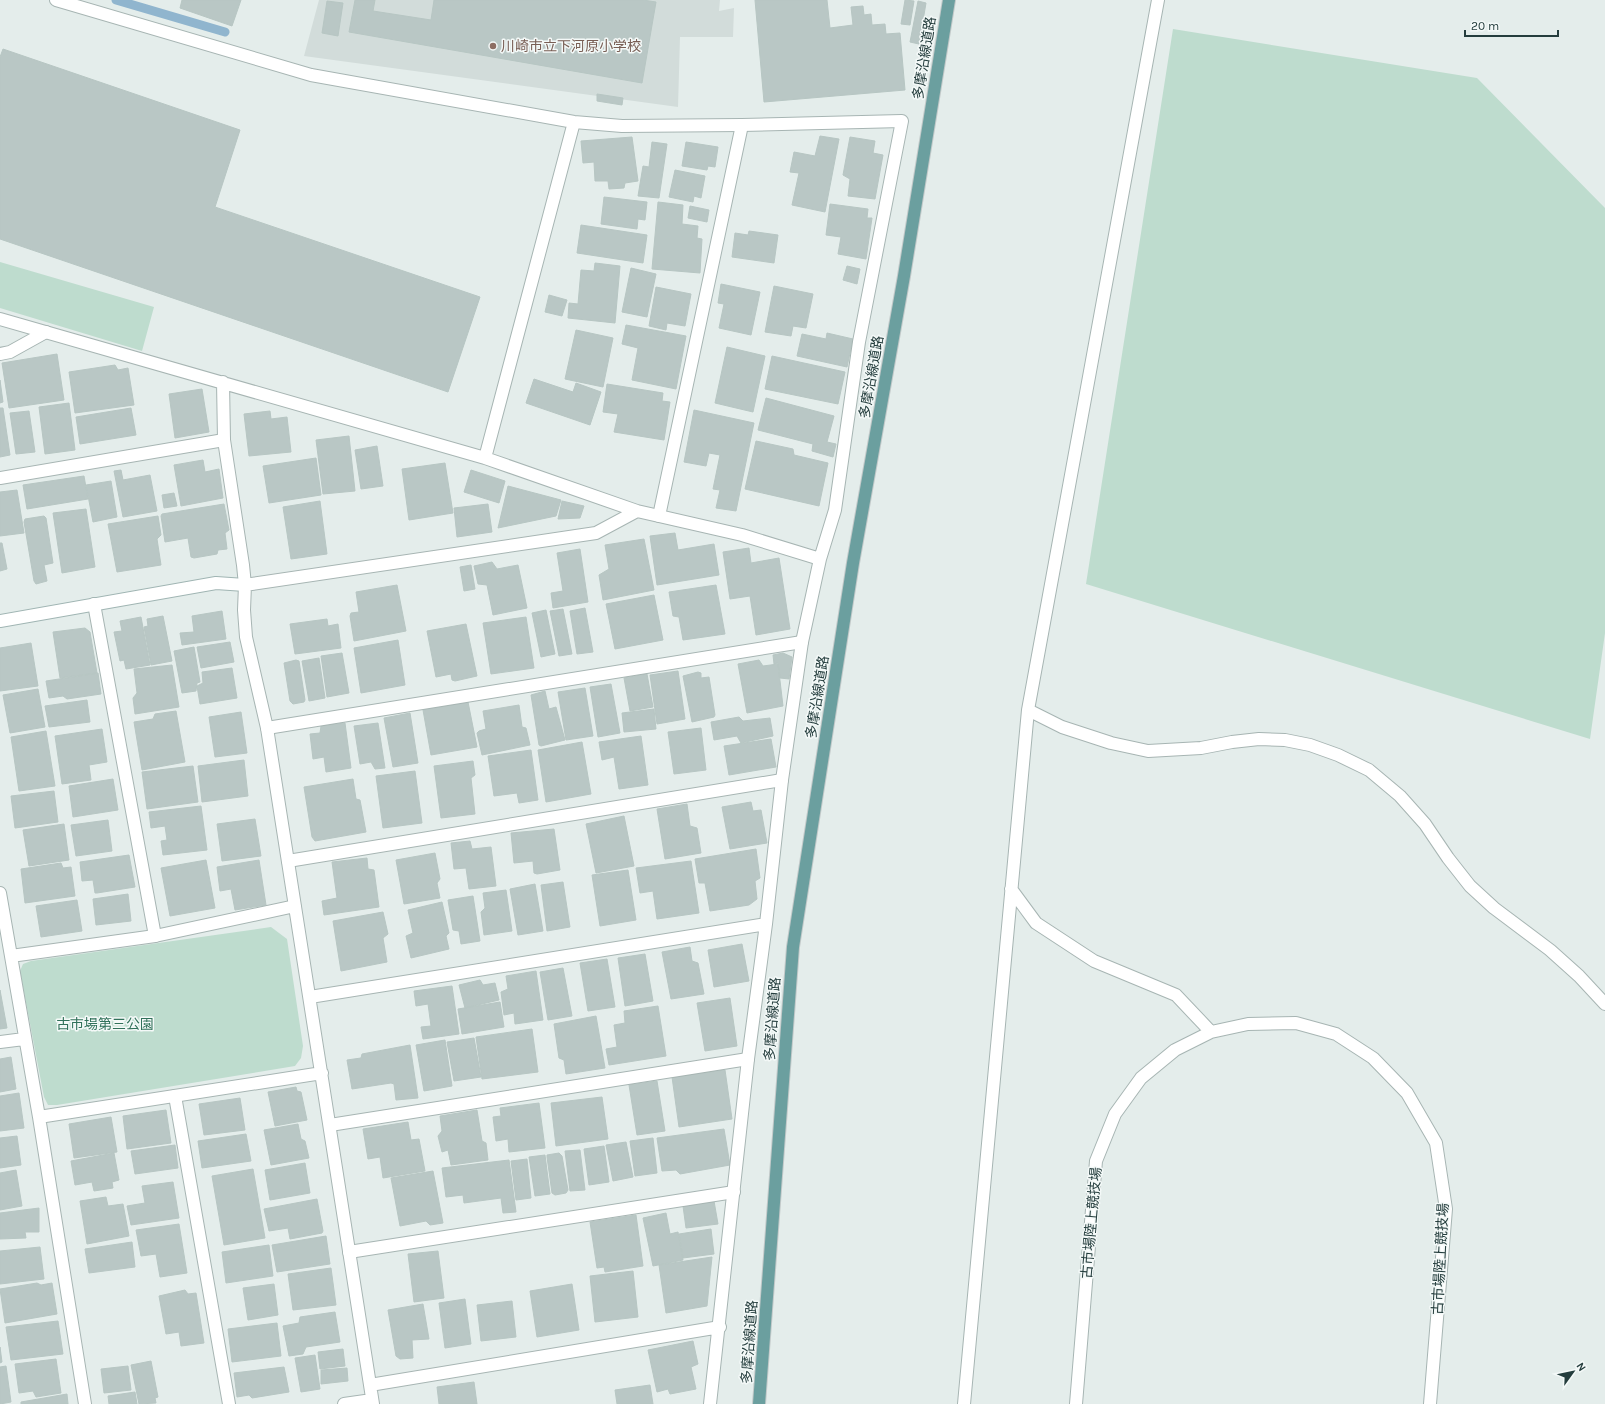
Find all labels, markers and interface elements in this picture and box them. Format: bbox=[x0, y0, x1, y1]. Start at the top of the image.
scale bar bbox=[1465, 12, 1558, 38]
street label: 多摩沿線道路 bbox=[910, 15, 939, 101]
text: 20 m bbox=[1471, 19, 1499, 33]
place label: 川崎市立下河原小学校 bbox=[501, 38, 641, 55]
marker: 川崎市立下河原小学校 bbox=[488, 41, 498, 51]
street label: 多摩沿線道路 bbox=[856, 334, 887, 420]
street label: 多摩沿線道路 bbox=[803, 654, 832, 740]
street label: 多摩沿線道路 bbox=[761, 977, 784, 1062]
park label: 古市場第三公園 bbox=[56, 1016, 154, 1033]
street label: 古市場陸上競技場 bbox=[1078, 1167, 1105, 1280]
street label: 古市場陸上競技場 bbox=[1429, 1203, 1452, 1315]
street label: 多摩沿線道路 bbox=[738, 1300, 761, 1385]
north arrow bbox=[1553, 1352, 1593, 1392]
text: N bbox=[1573, 1360, 1589, 1374]

